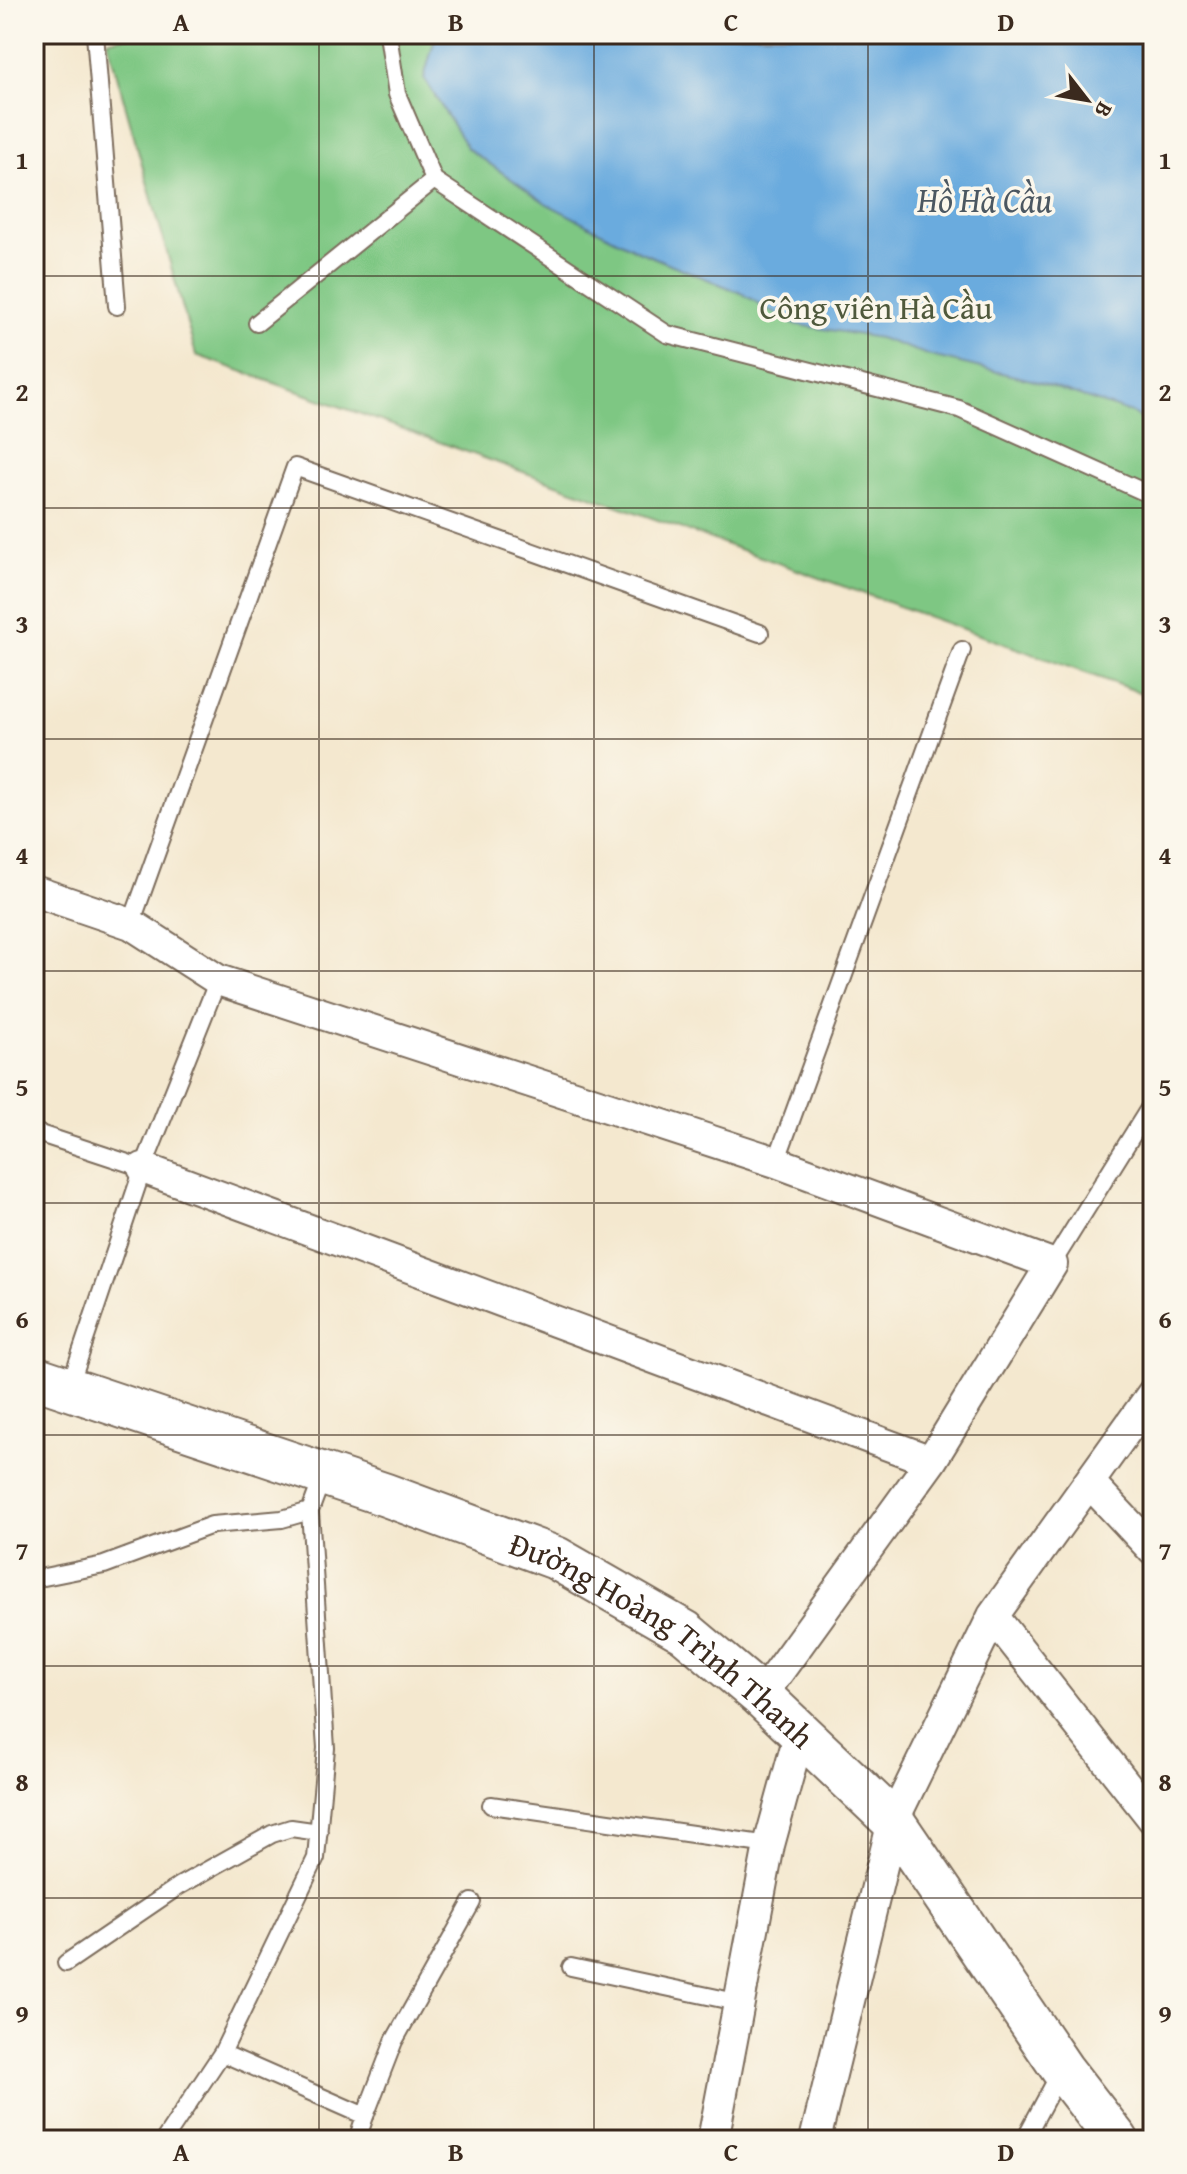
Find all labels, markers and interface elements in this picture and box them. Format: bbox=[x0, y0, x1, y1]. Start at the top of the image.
text: A bbox=[173, 2, 190, 41]
text: B bbox=[448, 2, 464, 41]
text: C bbox=[724, 2, 738, 41]
text: D bbox=[998, 2, 1014, 41]
north arrow bbox=[1047, 60, 1127, 140]
text: B bbox=[1087, 96, 1121, 124]
text: 1 bbox=[15, 140, 29, 179]
text: 1 bbox=[1158, 140, 1172, 179]
water label: Hồ Hà Cầu bbox=[916, 175, 1053, 224]
park label: Công viên Hà Cầu bbox=[760, 284, 993, 331]
text: 2 bbox=[15, 372, 29, 411]
text: 2 bbox=[1158, 372, 1172, 411]
text: 3 bbox=[15, 604, 29, 643]
text: 3 bbox=[1158, 604, 1172, 643]
text: 4 bbox=[15, 835, 29, 874]
text: 4 bbox=[1158, 835, 1172, 874]
text: 5 bbox=[15, 1067, 29, 1106]
text: 5 bbox=[1158, 1067, 1172, 1106]
text: 6 bbox=[15, 1299, 29, 1338]
text: 6 bbox=[1158, 1299, 1172, 1338]
street label: Đường Hoàng Trình Thanh bbox=[503, 1519, 825, 1759]
text: 7 bbox=[15, 1531, 29, 1570]
text: 7 bbox=[1158, 1531, 1172, 1570]
text: 8 bbox=[15, 1762, 29, 1801]
text: 8 bbox=[1158, 1762, 1172, 1801]
text: 9 bbox=[15, 1994, 29, 2033]
text: 9 bbox=[1158, 1994, 1172, 2033]
text: A bbox=[173, 2132, 190, 2171]
text: B bbox=[448, 2132, 464, 2171]
text: C bbox=[724, 2132, 738, 2171]
text: D bbox=[998, 2132, 1014, 2171]

